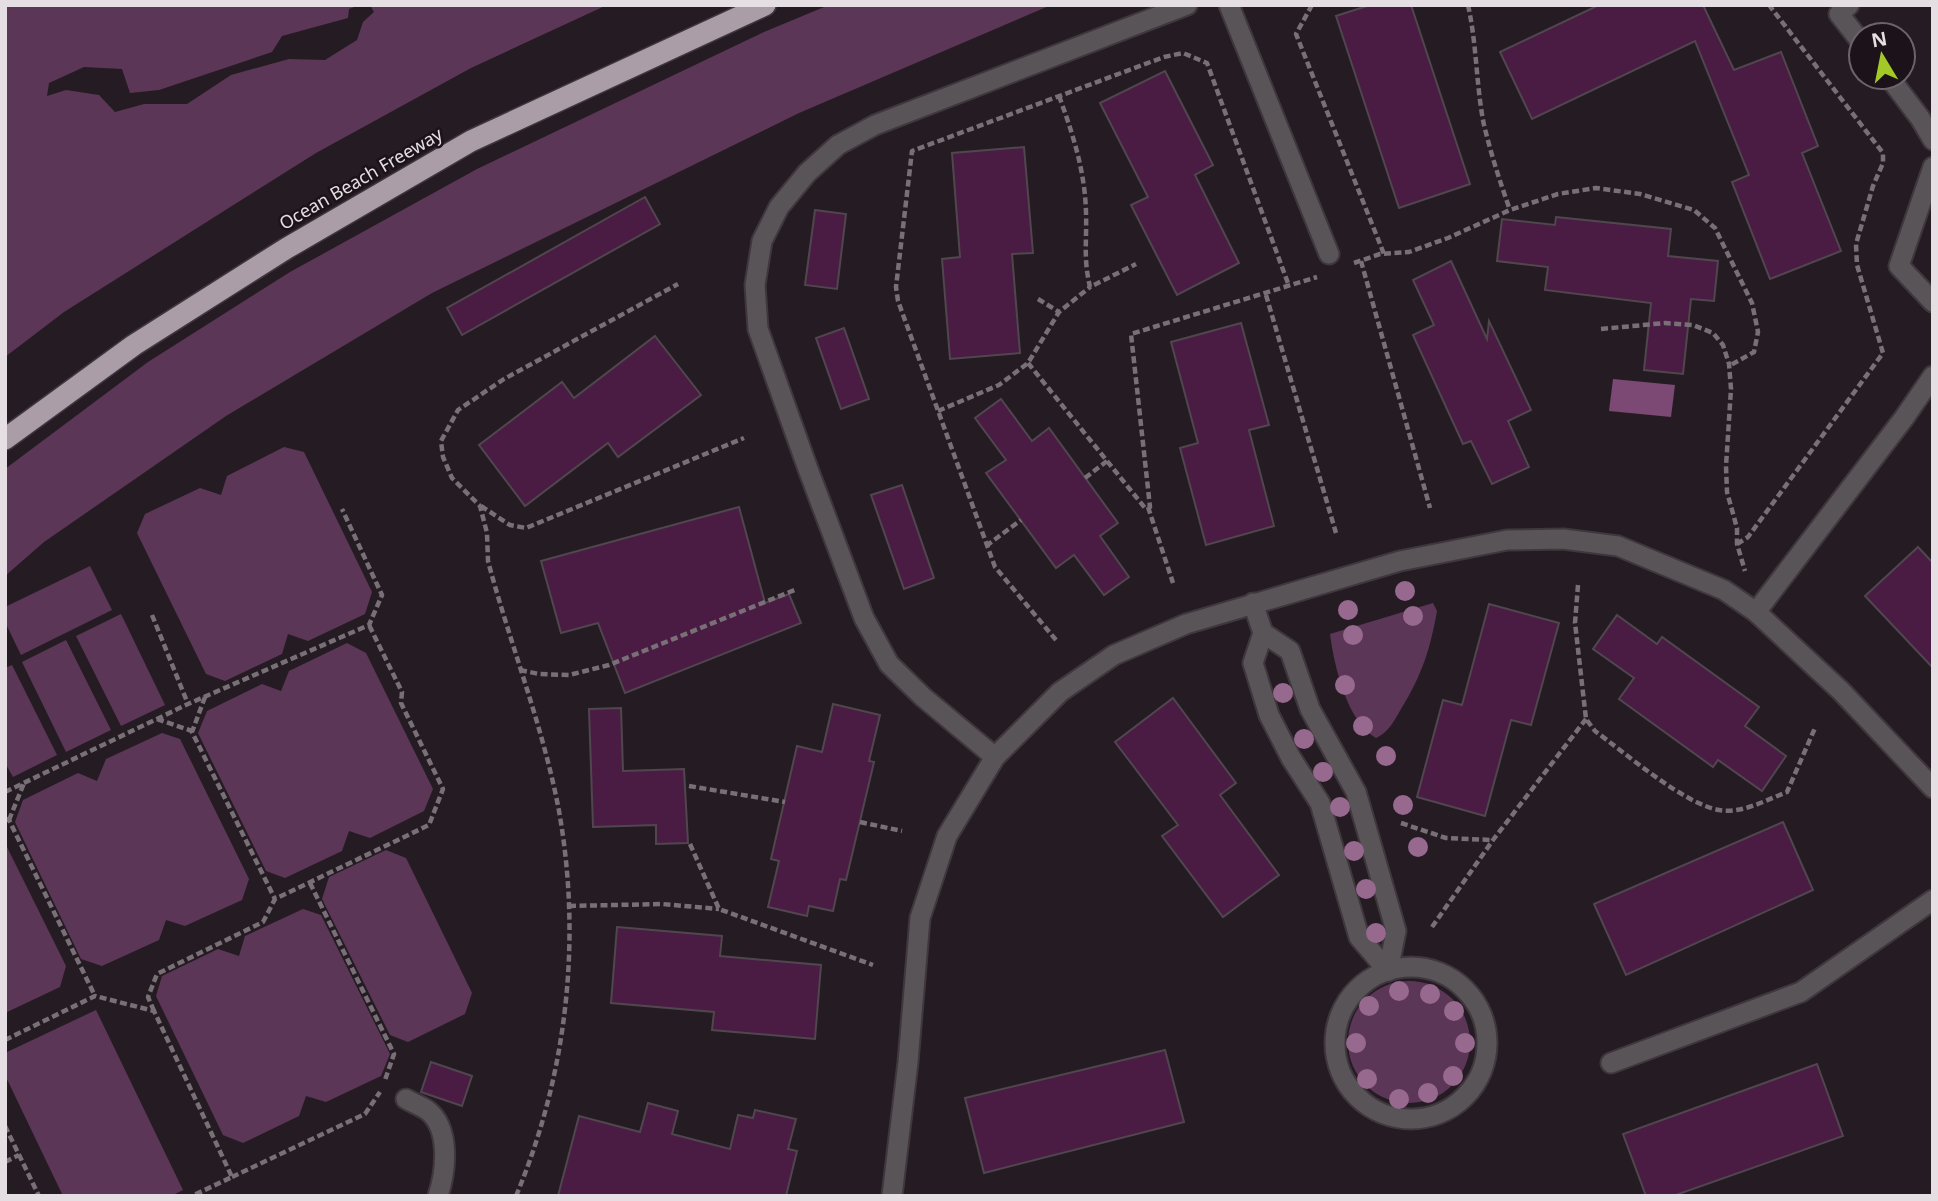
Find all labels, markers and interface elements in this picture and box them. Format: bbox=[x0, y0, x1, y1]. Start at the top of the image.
north arrow bbox=[1847, 21, 1917, 91]
text: N bbox=[1869, 25, 1889, 53]
street label: Ocean Beach Freeway bbox=[274, 121, 447, 235]

